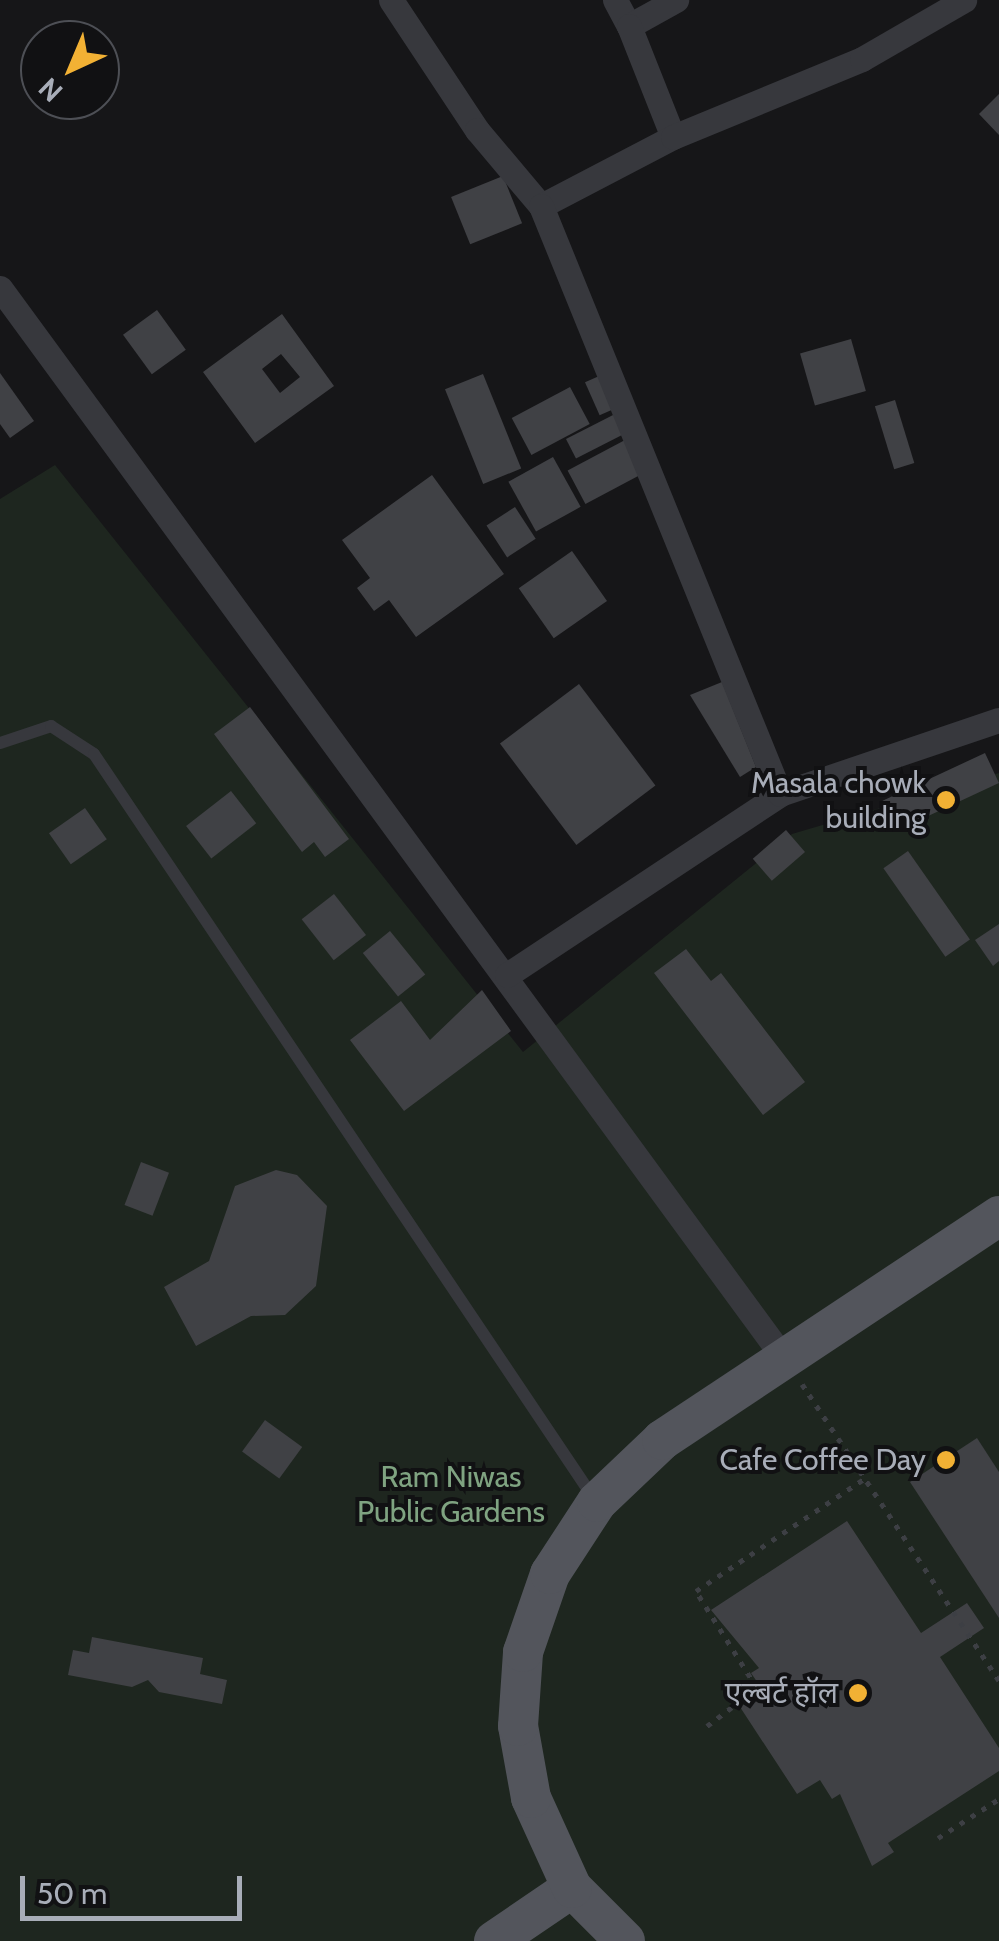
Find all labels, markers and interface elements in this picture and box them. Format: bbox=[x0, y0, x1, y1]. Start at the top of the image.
north arrow bbox=[20, 20, 120, 120]
text: N bbox=[32, 71, 69, 109]
place label: Masala chowk building bbox=[751, 765, 926, 836]
marker: Masala chowk building bbox=[935, 789, 957, 811]
place label: Cafe Coffee Day bbox=[720, 1442, 926, 1478]
marker: Cafe Coffee Day bbox=[935, 1449, 957, 1471]
park label: Ram Niwas Public Gardens bbox=[357, 1459, 545, 1530]
place label: एल्बर्ट हॉल bbox=[725, 1675, 838, 1711]
marker: एल्बर्ट हॉल bbox=[847, 1682, 869, 1704]
scale bar bbox=[25, 1856, 248, 1918]
text: 50 m bbox=[37, 1875, 107, 1912]

